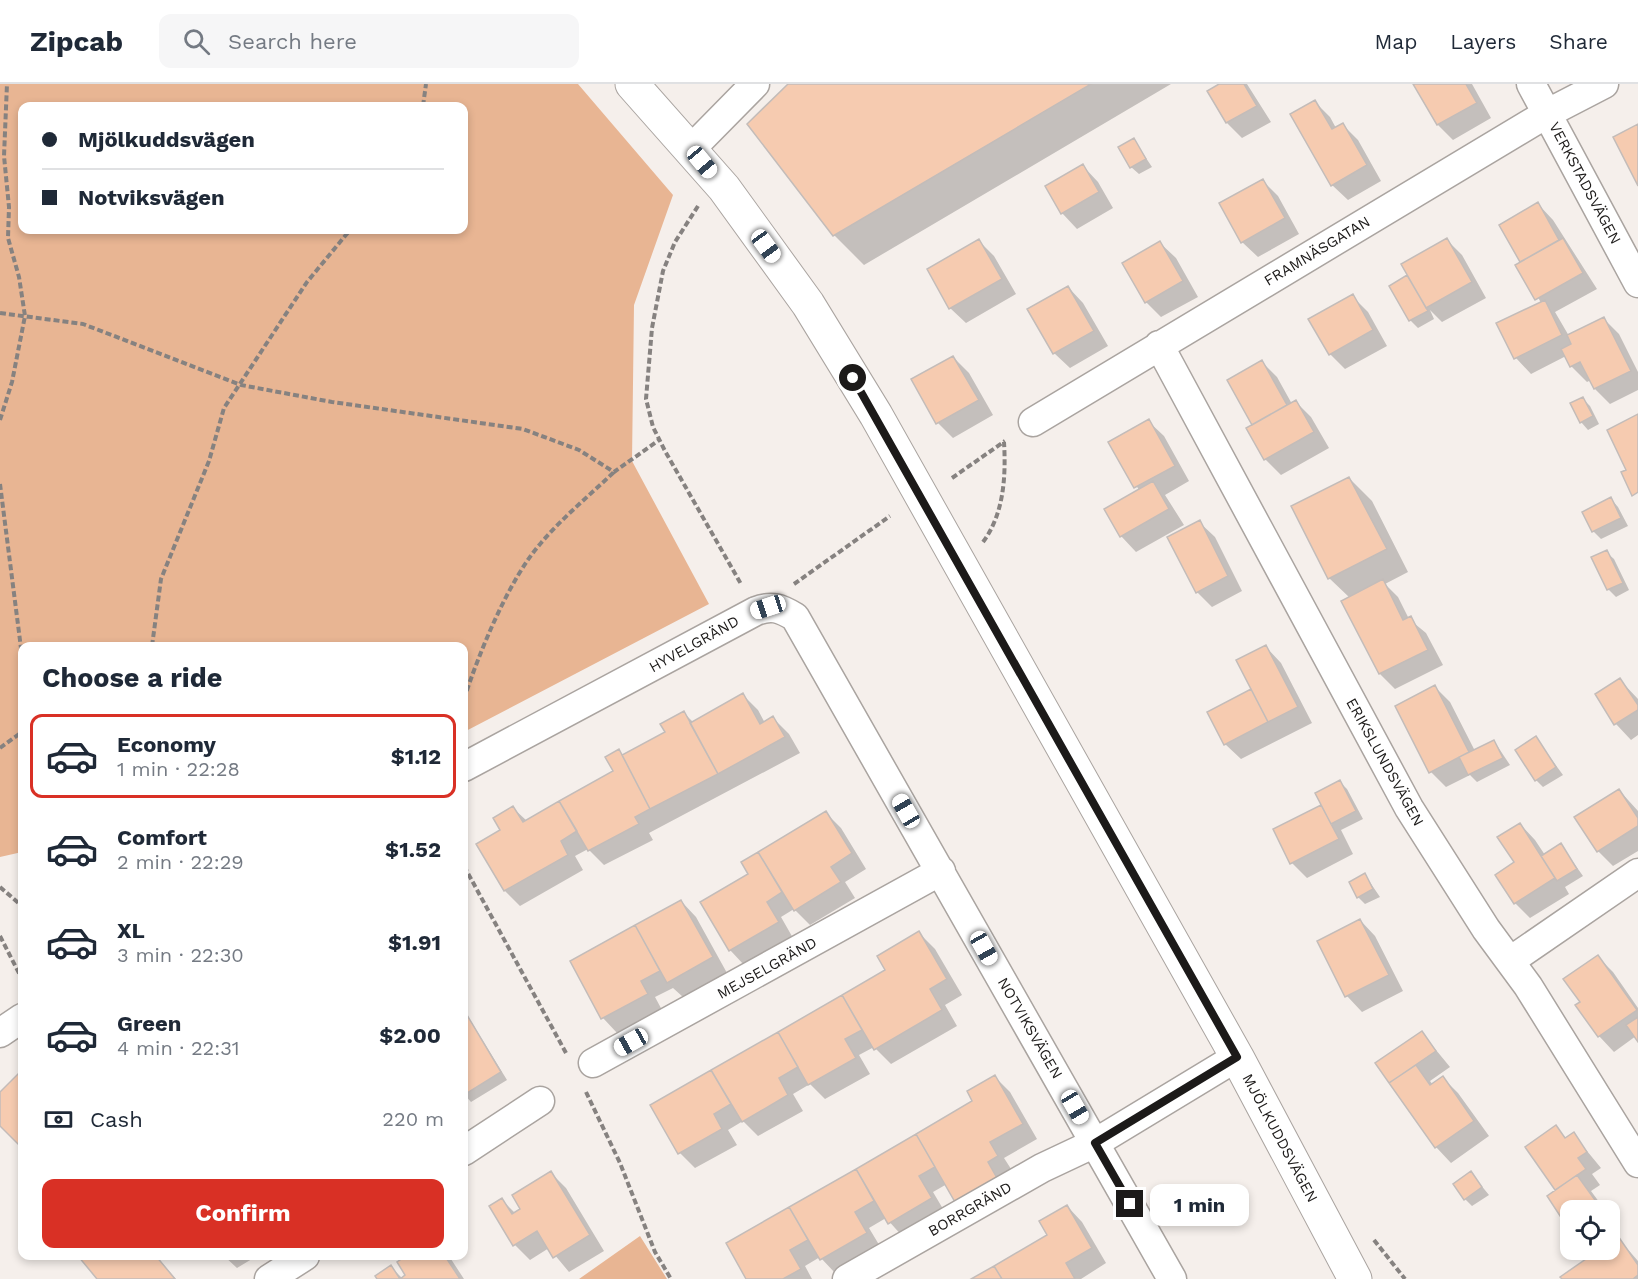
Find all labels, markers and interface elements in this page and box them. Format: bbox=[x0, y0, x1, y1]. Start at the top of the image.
search box bbox=[159, 14, 579, 68]
text: Zipcab bbox=[30, 25, 123, 58]
icon: search bbox=[180, 25, 213, 58]
text: Search here bbox=[228, 29, 357, 54]
text: Map bbox=[1374, 29, 1417, 54]
text: Layers bbox=[1450, 29, 1516, 54]
text: Share bbox=[1549, 29, 1608, 54]
street label: VERKSTADSVÄGEN bbox=[1545, 119, 1625, 247]
text: Mjölkuddsvägen bbox=[78, 127, 255, 152]
car bbox=[684, 142, 720, 182]
text: Notviksvägen bbox=[78, 185, 225, 210]
street label: FRAMNÄSGATAN bbox=[1261, 212, 1373, 290]
car bbox=[748, 226, 784, 266]
route start bbox=[839, 364, 866, 391]
car bbox=[748, 593, 788, 621]
street label: HYVELGRÄND bbox=[646, 612, 742, 676]
text: Choose a ride bbox=[42, 662, 222, 694]
street label: ERIKSLUNDSVÄGEN bbox=[1342, 695, 1428, 829]
icon: car bbox=[45, 729, 99, 783]
text: Economy bbox=[117, 732, 216, 757]
text: $1.12 bbox=[391, 744, 441, 769]
text: 1 min · 22:28 bbox=[117, 757, 240, 781]
car bbox=[889, 791, 923, 831]
icon: car bbox=[45, 822, 99, 876]
text: Comfort bbox=[117, 825, 207, 850]
text: $1.52 bbox=[385, 837, 441, 862]
text: 2 min · 22:29 bbox=[117, 850, 244, 874]
icon: car bbox=[45, 915, 99, 969]
text: XL bbox=[117, 918, 145, 943]
car bbox=[967, 928, 1001, 968]
text: $1.91 bbox=[388, 930, 441, 955]
street label: MEJSELGRÄND bbox=[714, 933, 820, 1003]
text: 3 min · 22:30 bbox=[117, 943, 244, 967]
street label: NOTVIKSVÄGEN bbox=[994, 974, 1066, 1082]
icon: car bbox=[45, 1008, 99, 1062]
text: Green bbox=[117, 1011, 181, 1036]
text: $2.00 bbox=[379, 1023, 441, 1048]
car bbox=[611, 1025, 651, 1059]
text: 4 min · 22:31 bbox=[117, 1036, 240, 1060]
street label: MJÖLKUDDSVÄGEN bbox=[1239, 1071, 1321, 1205]
car bbox=[1058, 1087, 1092, 1127]
icon: cash bbox=[42, 1103, 75, 1136]
text: Cash bbox=[90, 1107, 143, 1132]
text: 220 m bbox=[382, 1107, 444, 1131]
street label: BORRGRÄND bbox=[925, 1178, 1015, 1240]
button: Confirm bbox=[42, 1179, 444, 1248]
callout: 1 min bbox=[1151, 1183, 1250, 1225]
route end bbox=[1116, 1190, 1143, 1217]
text: 1 min bbox=[1174, 1193, 1225, 1217]
map controls bbox=[1560, 1200, 1620, 1260]
button: locate bbox=[1560, 1200, 1620, 1260]

